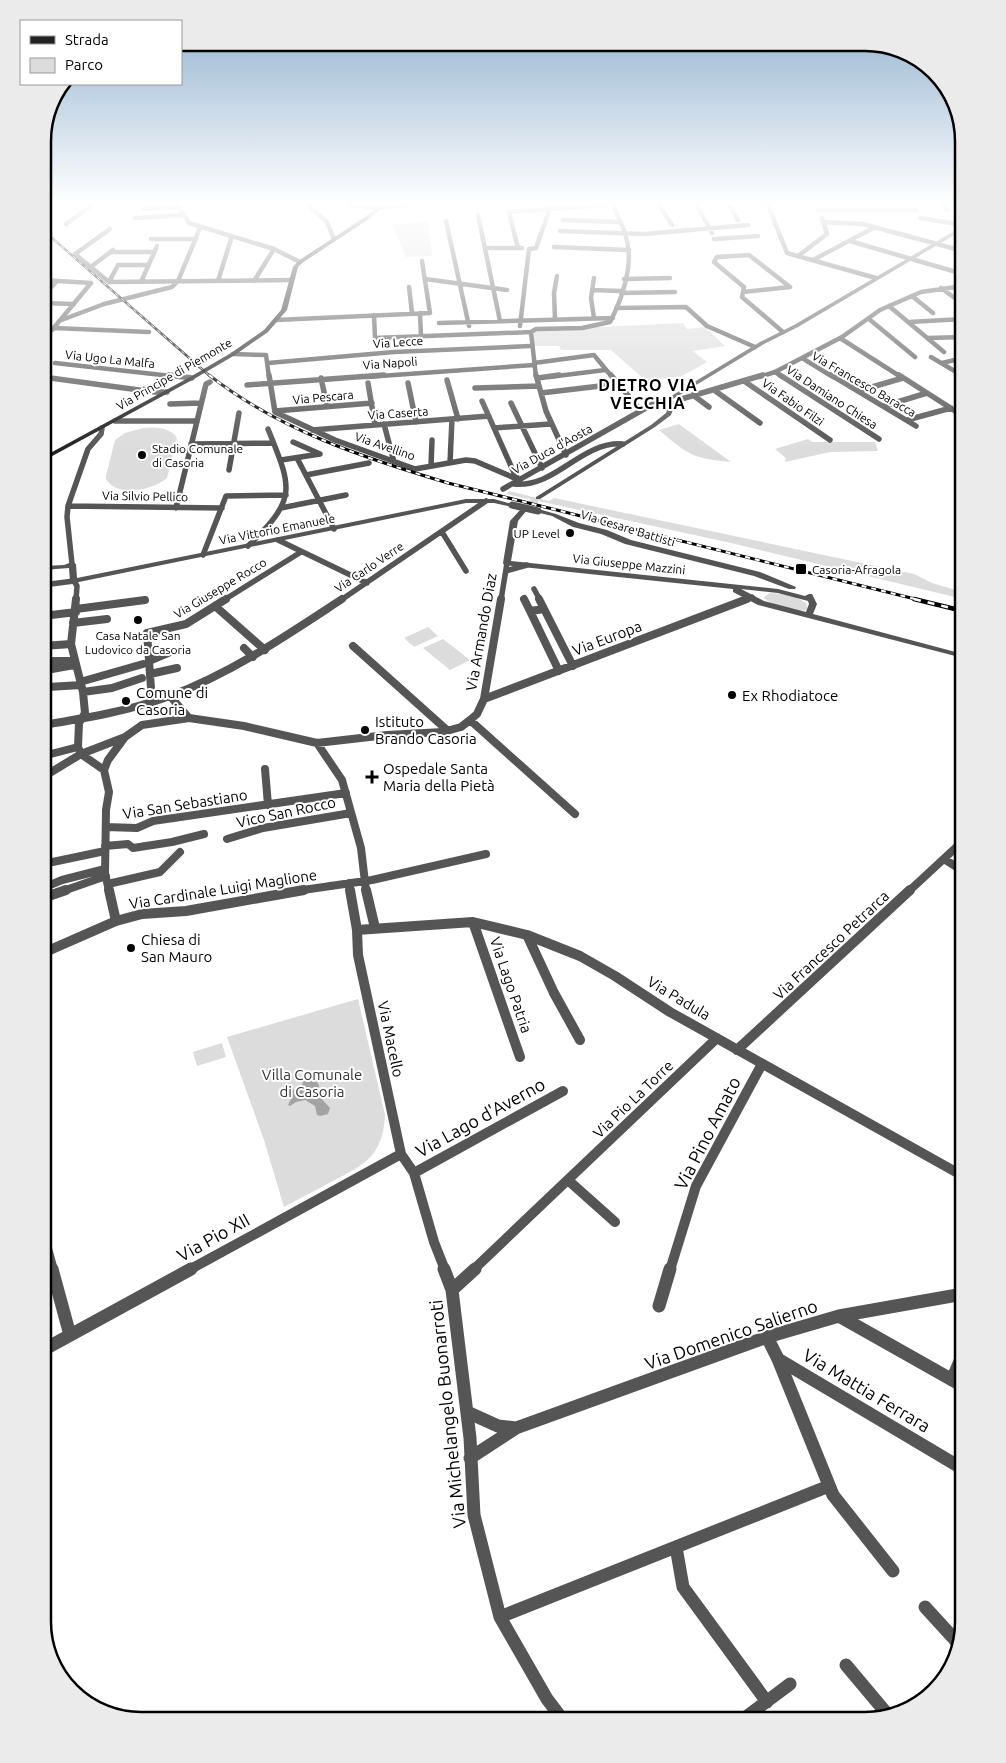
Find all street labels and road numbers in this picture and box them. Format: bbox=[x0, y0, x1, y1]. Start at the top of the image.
street label: Via Lecce bbox=[372, 334, 424, 350]
street label: Via Principe di Piemonte bbox=[114, 336, 234, 412]
street label: Via Ugo La Malfa bbox=[64, 348, 156, 370]
street label: Via Francesco Baracca bbox=[810, 349, 918, 419]
street label: Via Napoli bbox=[362, 355, 418, 371]
street label: Via Damiano Chiesa bbox=[784, 363, 880, 431]
street label: Via Fabio Filzi bbox=[760, 376, 826, 428]
street label: Via Pescara bbox=[292, 388, 354, 406]
street label: Via Caserta bbox=[367, 404, 429, 422]
street label: Via Duca d'Aosta bbox=[510, 422, 594, 476]
street label: Via Avellino bbox=[353, 430, 417, 462]
street label: Via Silvio Pellico bbox=[102, 489, 188, 503]
street label: Via Cesare Battisti bbox=[579, 507, 677, 549]
street label: Via Vittorio Emanuele bbox=[218, 511, 336, 547]
street label: Via Carlo Verre bbox=[332, 539, 406, 595]
street label: Via Giuseppe Mazzini bbox=[572, 552, 686, 576]
street label: Via Giuseppe Rocco bbox=[171, 555, 269, 621]
street label: Via Armando Diaz bbox=[462, 572, 500, 692]
street label: Via Europa bbox=[570, 617, 644, 659]
street label: Via San Sebastiano bbox=[121, 786, 249, 822]
street label: Vico San Rocco bbox=[235, 793, 337, 831]
street label: Via Cardinale Luigi Maglione bbox=[128, 866, 318, 912]
street label: Via Francesco Petrarca bbox=[770, 887, 892, 1003]
street label: Via Lago Patria bbox=[487, 935, 535, 1035]
street label: Via Padula bbox=[644, 973, 714, 1023]
street label: Via Macello bbox=[375, 999, 407, 1079]
street label: Via Pio La Torre bbox=[590, 1057, 676, 1141]
street label: Via Lago d'Averno bbox=[412, 1073, 548, 1161]
street label: Via Pino Amato bbox=[670, 1073, 744, 1193]
street label: Via Pio XII bbox=[173, 1209, 253, 1265]
street label: Via Domenico Salierno bbox=[642, 1295, 820, 1373]
street label: Via Michelangelo Buonarroti bbox=[425, 1299, 469, 1529]
street label: Via Mattia Ferrara bbox=[800, 1344, 934, 1436]

